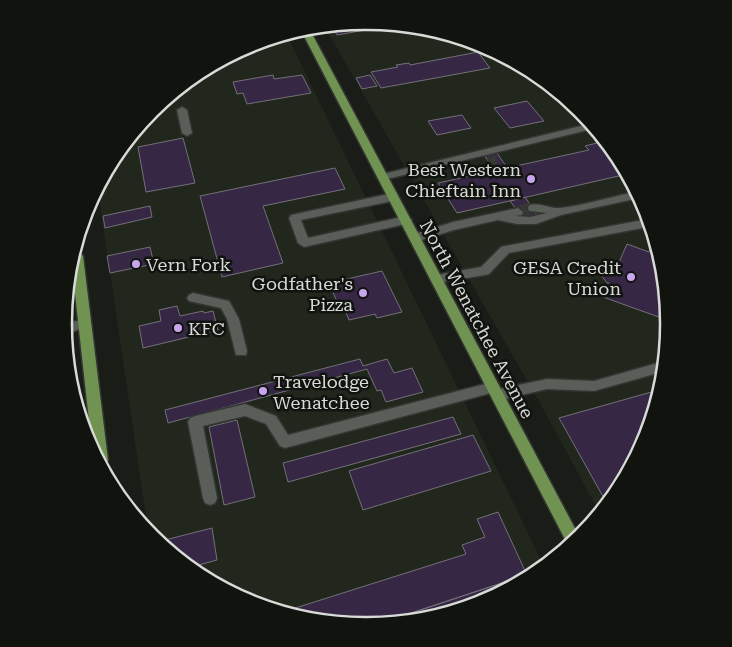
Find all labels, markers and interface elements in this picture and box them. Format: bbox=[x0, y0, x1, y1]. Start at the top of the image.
place label: Best Western Chieftain Inn bbox=[405, 159, 521, 201]
marker: Best Western Chieftain Inn bbox=[525, 173, 537, 185]
street label: North Wenatchee Avenue bbox=[416, 216, 538, 422]
place label: Vern Fork bbox=[146, 254, 231, 275]
place label: GESA Credit Union bbox=[513, 257, 621, 299]
marker: Vern Fork bbox=[130, 258, 142, 270]
marker: GESA Credit Union bbox=[625, 271, 637, 283]
place label: Godfather's Pizza bbox=[252, 273, 353, 315]
marker: Godfather's Pizza bbox=[357, 287, 369, 299]
place label: KFC bbox=[188, 318, 225, 339]
marker: KFC bbox=[172, 322, 184, 334]
place label: Travelodge Wenatchee bbox=[273, 371, 370, 413]
marker: Travelodge Wenatchee bbox=[257, 385, 269, 397]

